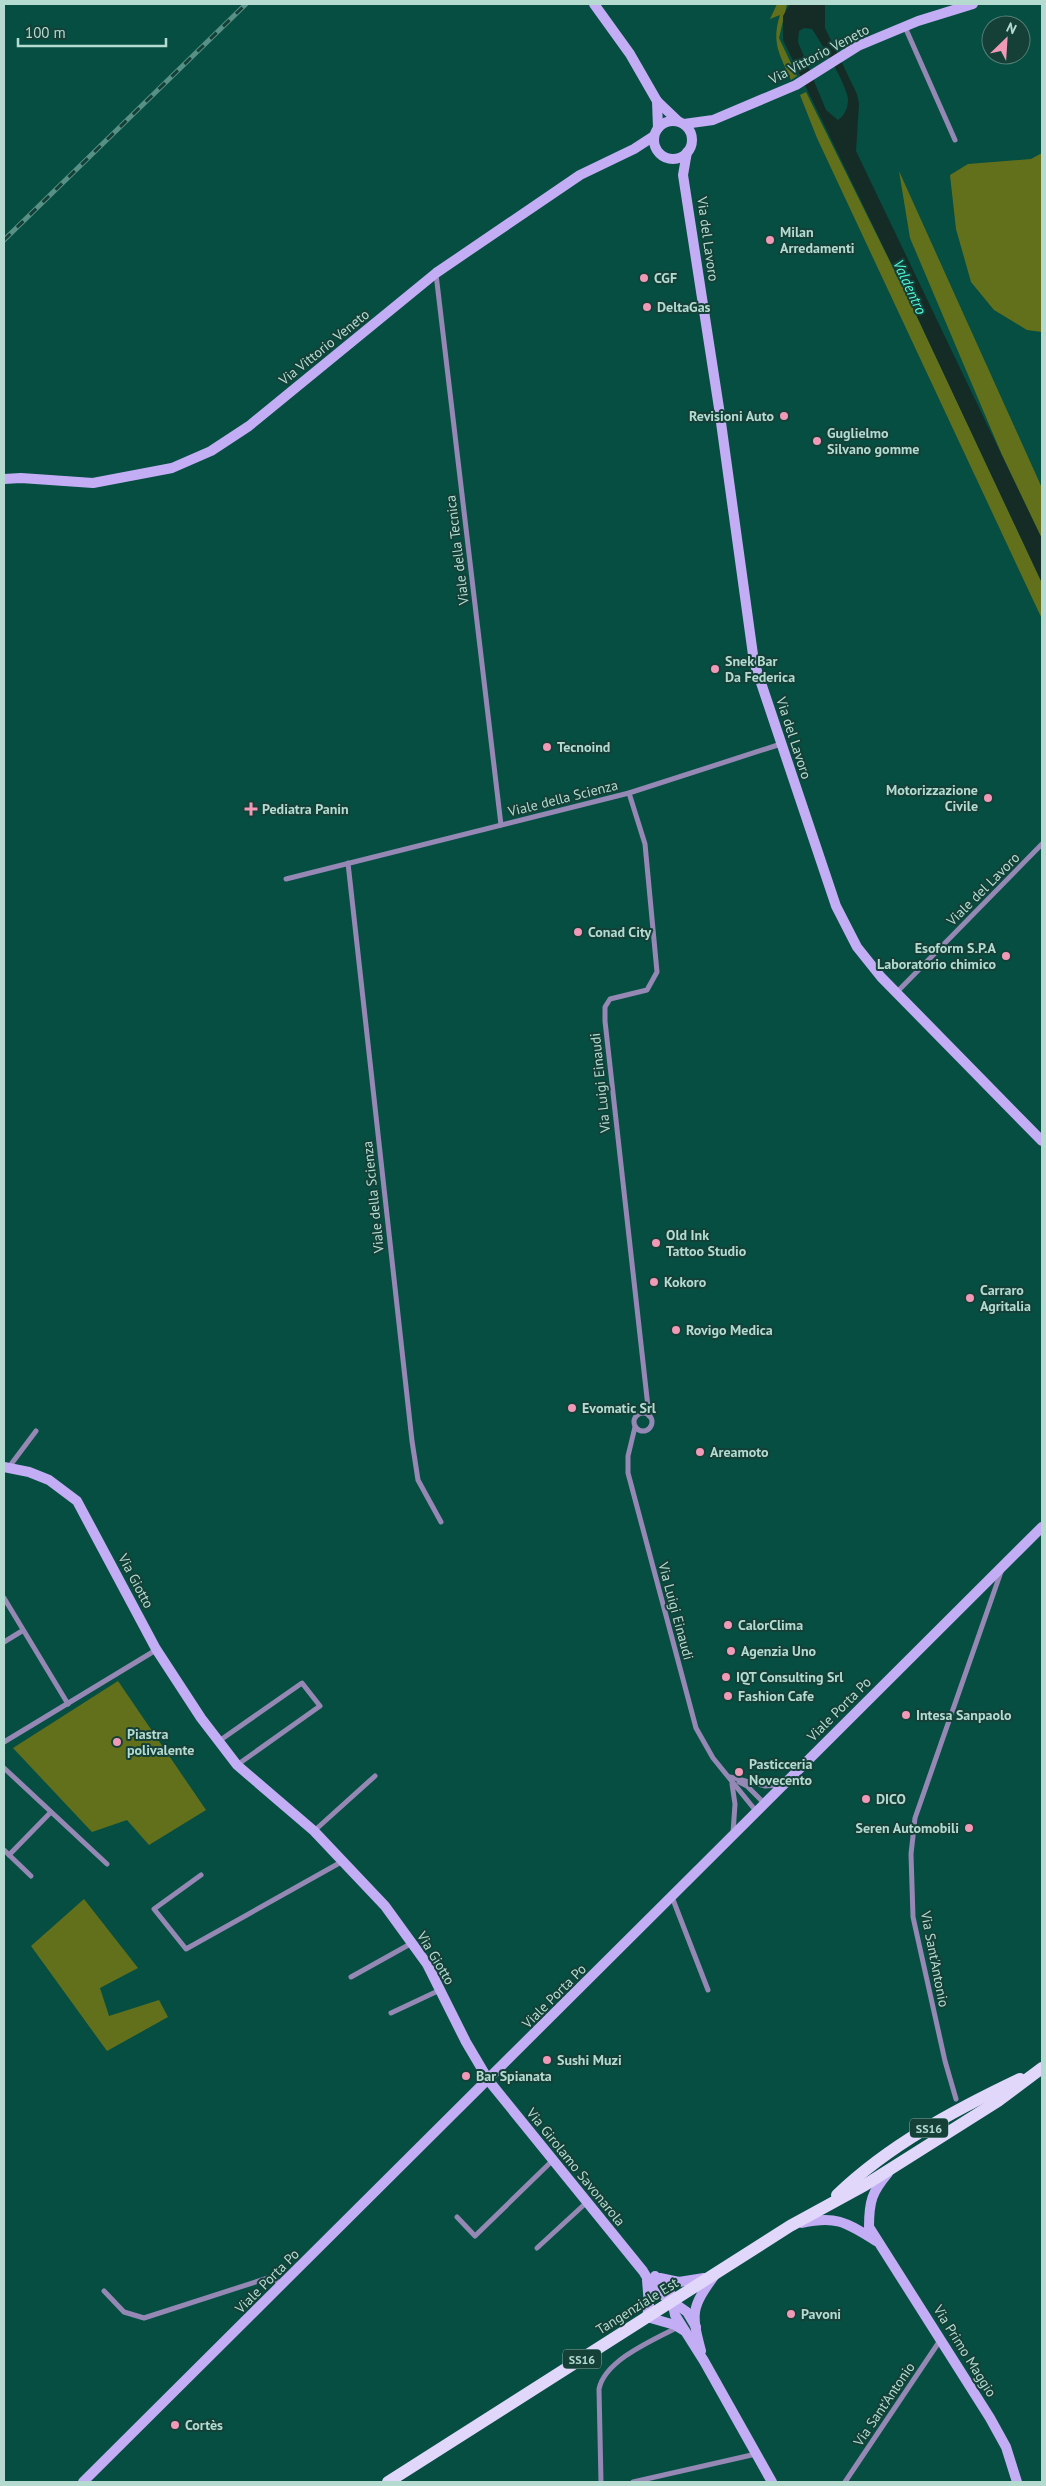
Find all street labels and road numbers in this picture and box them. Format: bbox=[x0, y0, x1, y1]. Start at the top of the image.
street label: Via Vittorio Veneto bbox=[765, 20, 872, 88]
street label: Via del Lavoro bbox=[693, 195, 723, 282]
street label: Via Vittorio Veneto bbox=[274, 305, 373, 390]
street label: Viale della Tecnica bbox=[441, 494, 473, 607]
street label: Via del Lavoro bbox=[772, 694, 816, 781]
street label: Viale della Scienza bbox=[505, 776, 620, 821]
street label: Viale del Lavoro bbox=[942, 849, 1023, 930]
street label: Via Luigi Einaudi bbox=[586, 1032, 614, 1135]
street label: Viale della Scienza bbox=[358, 1140, 388, 1255]
street label: Via Giotto bbox=[114, 1550, 158, 1611]
street label: Via Luigi Einaudi bbox=[654, 1559, 698, 1662]
street label: Viale Porta Po bbox=[802, 1673, 875, 1746]
street label: Via Sant'Antonio bbox=[917, 1909, 953, 2009]
street label: Via Giotto bbox=[413, 1927, 459, 1988]
street label: Viale Porta Po bbox=[517, 1960, 590, 2033]
street label: Via Girolamo Savonarola bbox=[522, 2103, 629, 2230]
road number: SS16 bbox=[910, 2118, 948, 2138]
street label: Viale Porta Po bbox=[230, 2245, 303, 2318]
street label: Tangenziale Est bbox=[593, 2274, 682, 2338]
street label: Via Primo Maggio bbox=[929, 2301, 1000, 2400]
road number: SS16 bbox=[563, 2350, 601, 2368]
street label: Via Sant'Antonio bbox=[849, 2359, 919, 2450]

